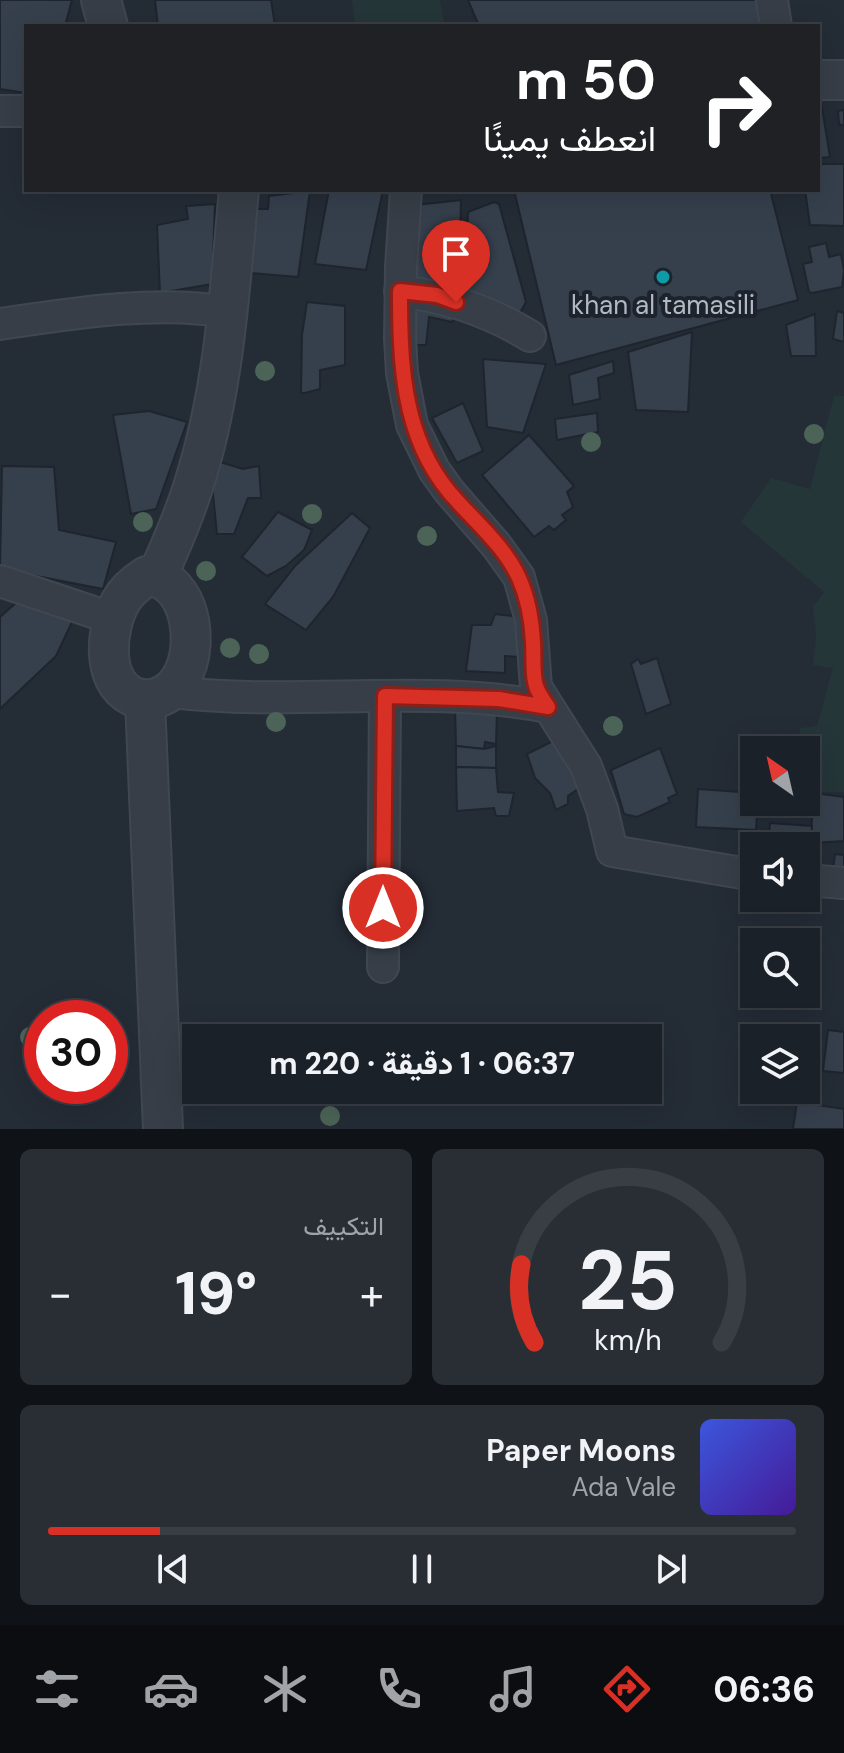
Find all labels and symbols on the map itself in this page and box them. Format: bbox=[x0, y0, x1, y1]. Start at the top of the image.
pin bbox=[422, 220, 490, 302]
marker: khan al tamasili bbox=[654, 268, 672, 286]
place label: khan al tamasili bbox=[571, 288, 755, 322]
north arrow bbox=[740, 736, 820, 816]
position arrow bbox=[341, 866, 425, 950]
speed limit sign: 30 bbox=[24, 1000, 128, 1104]

